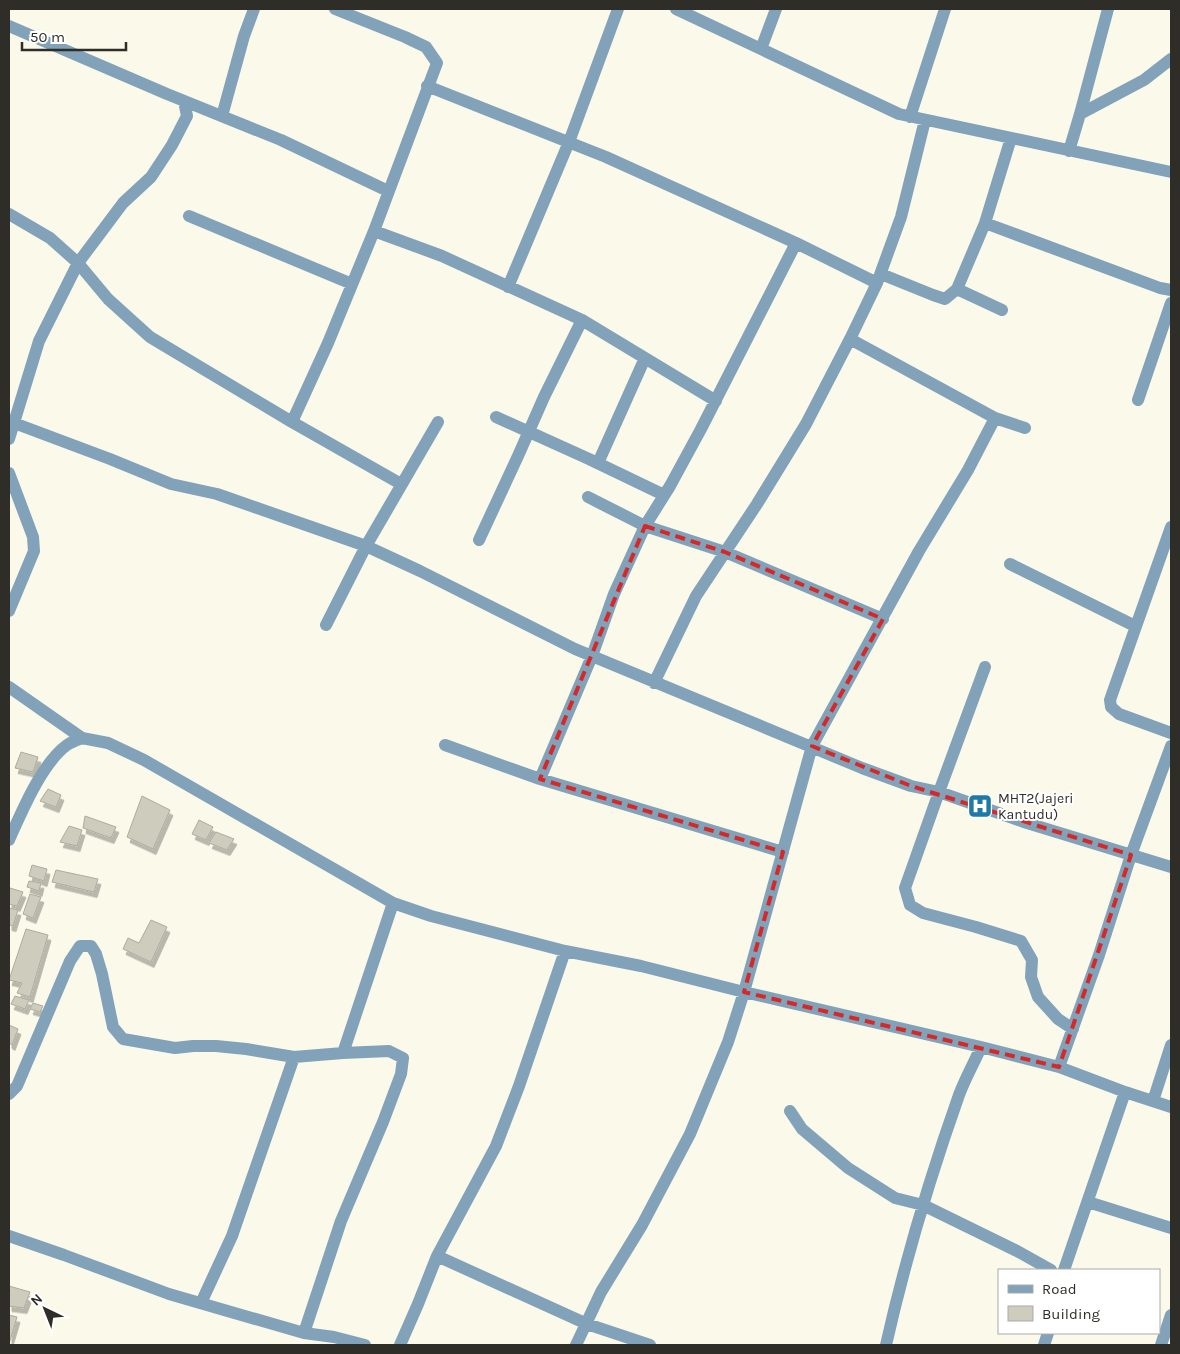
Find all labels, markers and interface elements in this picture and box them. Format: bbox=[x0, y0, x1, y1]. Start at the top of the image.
scale bar bbox=[22, 20, 126, 52]
text: 50 m bbox=[30, 28, 65, 46]
place label: MHT2(Jajeri Kantudu) bbox=[998, 790, 1073, 823]
hospital icon: MHT2(Jajeri Kantudu) bbox=[967, 793, 993, 819]
legend bbox=[998, 1269, 1160, 1334]
text: Road bbox=[1042, 1280, 1077, 1298]
north arrow bbox=[20, 1284, 70, 1334]
text: N bbox=[27, 1290, 46, 1310]
text: Building bbox=[1042, 1305, 1100, 1323]

